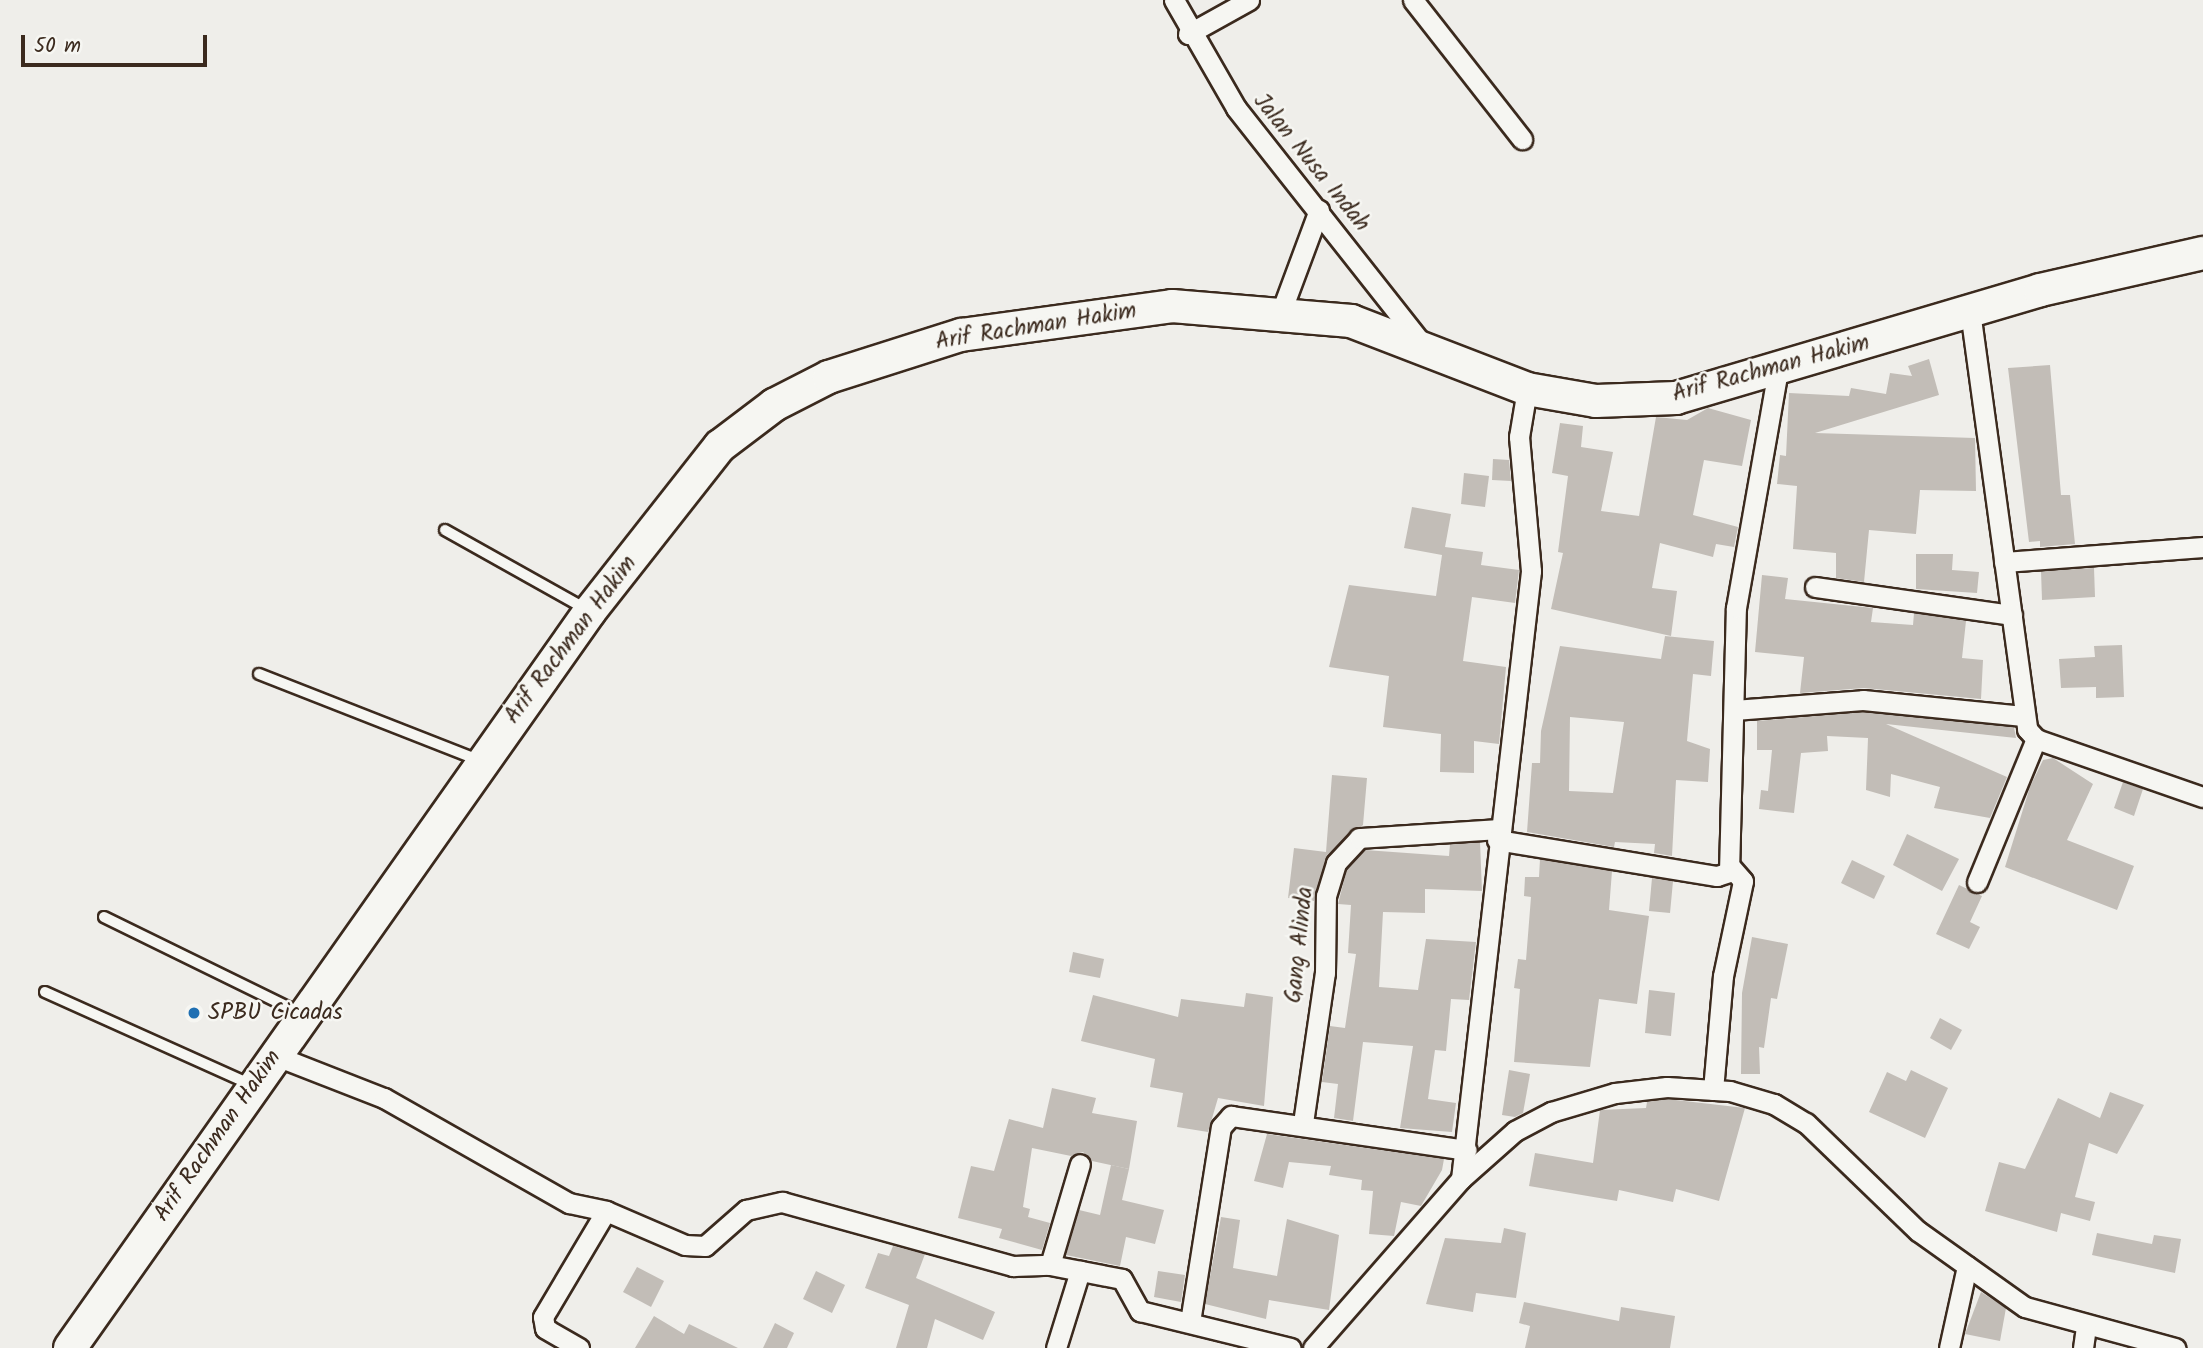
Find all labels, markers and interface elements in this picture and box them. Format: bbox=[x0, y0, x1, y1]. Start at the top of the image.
scale bar bbox=[24, 21, 210, 65]
text: 50 m bbox=[34, 30, 81, 63]
street label: Jalan Nusa Indah bbox=[1247, 88, 1375, 238]
street label: Arif Rachman Hakim bbox=[934, 297, 1138, 357]
street label: Arif Rachman Hakim bbox=[1669, 329, 1873, 409]
street label: Arif Rachman Hakim bbox=[499, 551, 643, 729]
street label: Gang Alinda bbox=[1280, 885, 1320, 1005]
place label: SPBU Cicadas bbox=[208, 999, 343, 1027]
marker: SPBU Cicadas bbox=[186, 1005, 202, 1021]
street label: Arif Rachman Hakim bbox=[148, 1045, 288, 1227]

